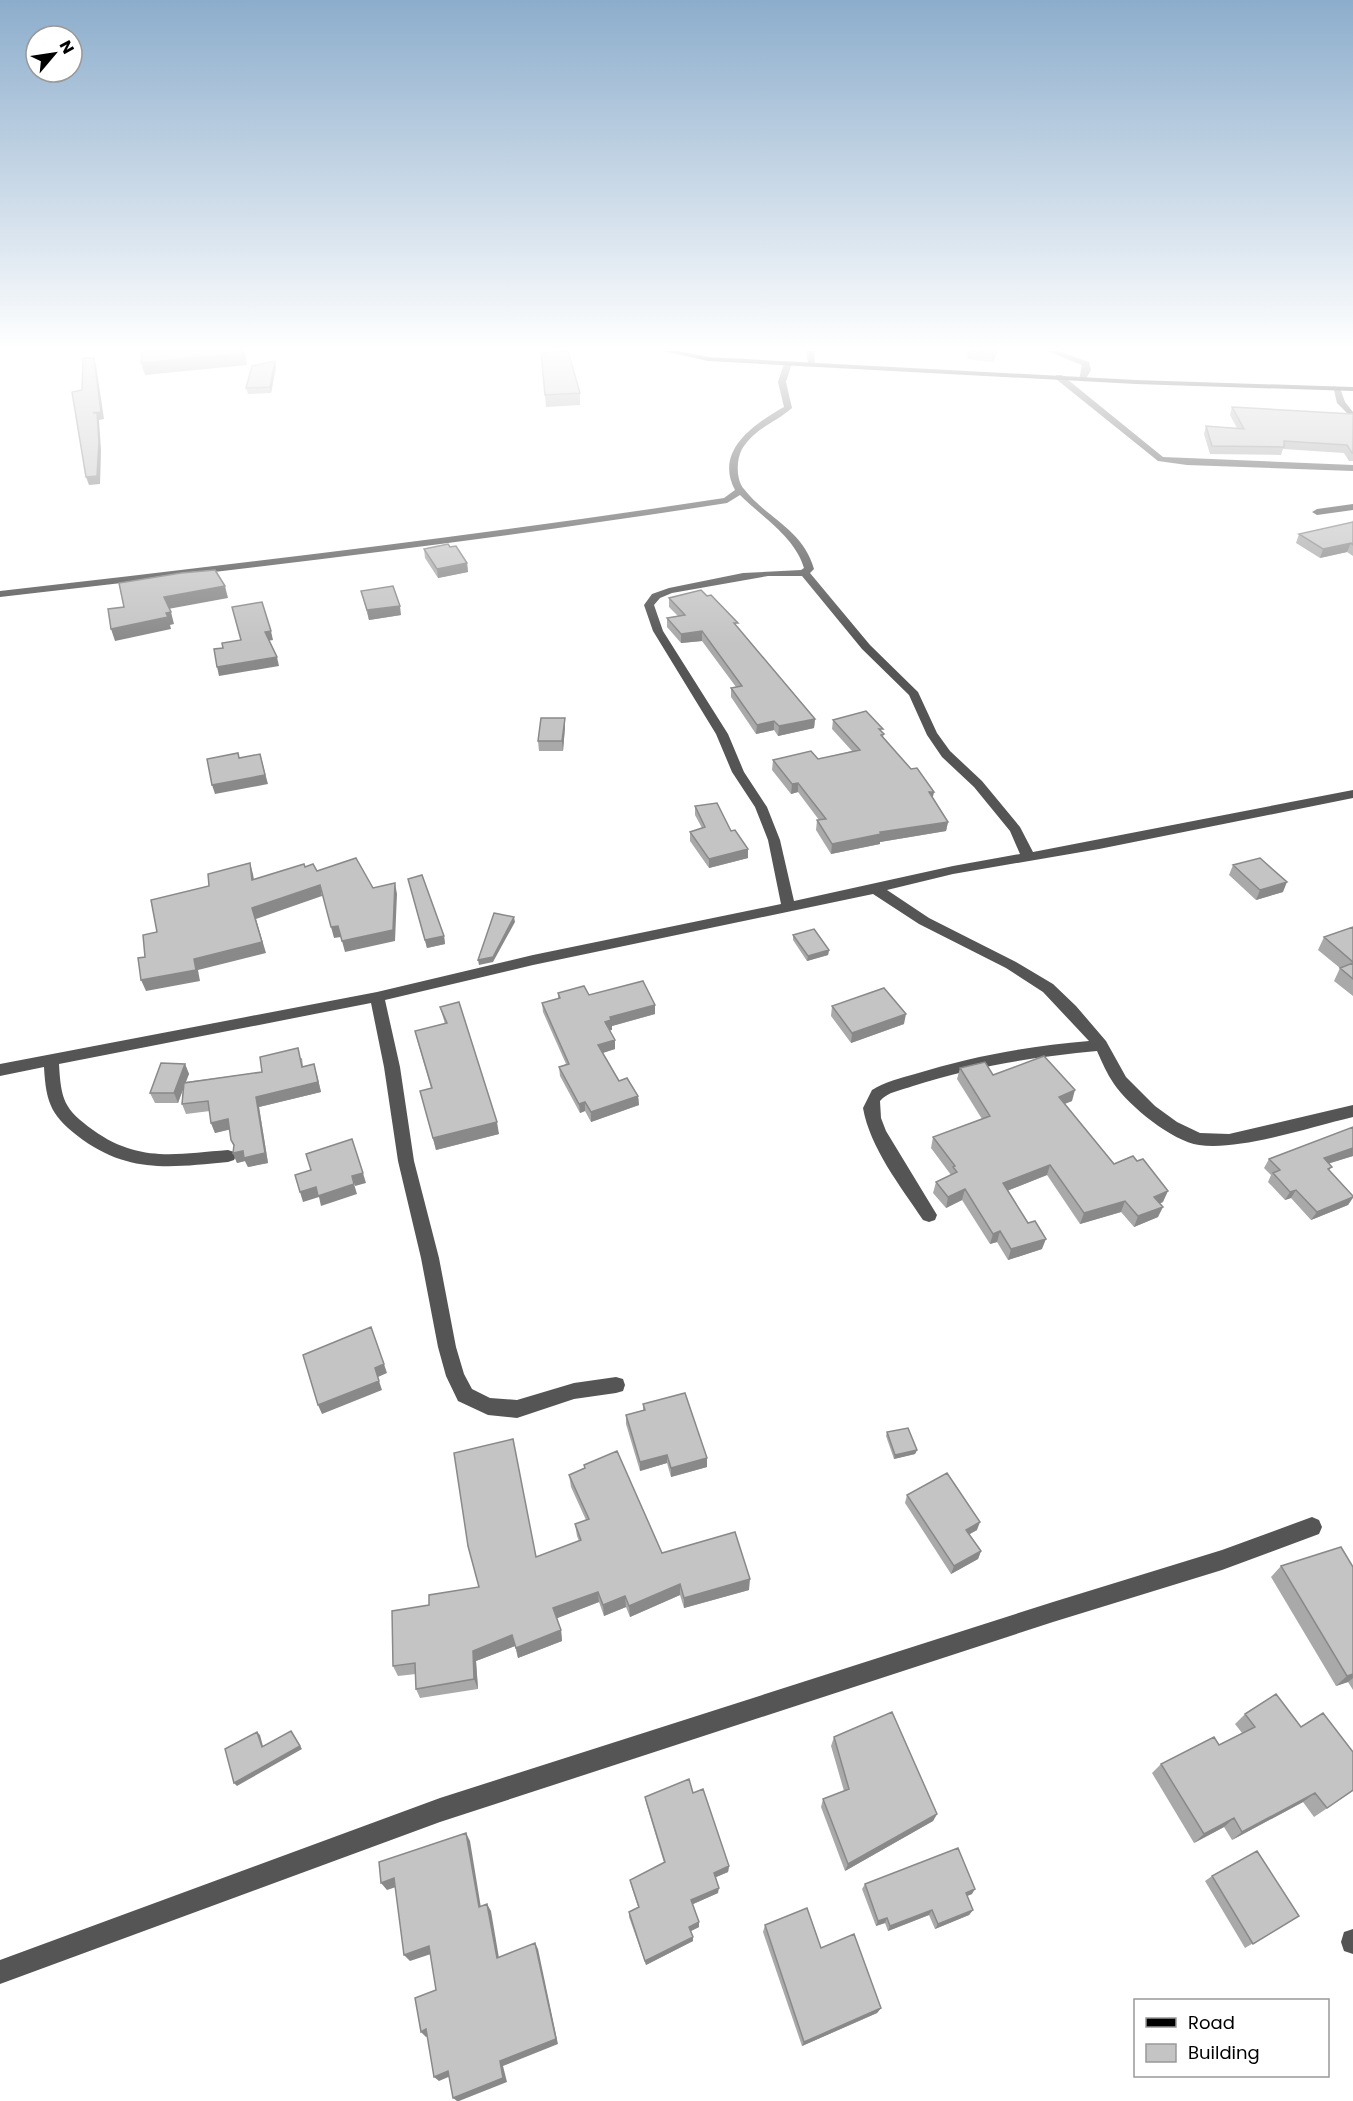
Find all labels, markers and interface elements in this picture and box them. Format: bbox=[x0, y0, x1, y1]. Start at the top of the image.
north arrow bbox=[24, 24, 84, 84]
text: N bbox=[54, 36, 80, 58]
legend bbox=[1134, 1999, 1329, 2077]
text: Road bbox=[1188, 2010, 1235, 2035]
text: Building bbox=[1188, 2040, 1260, 2065]

